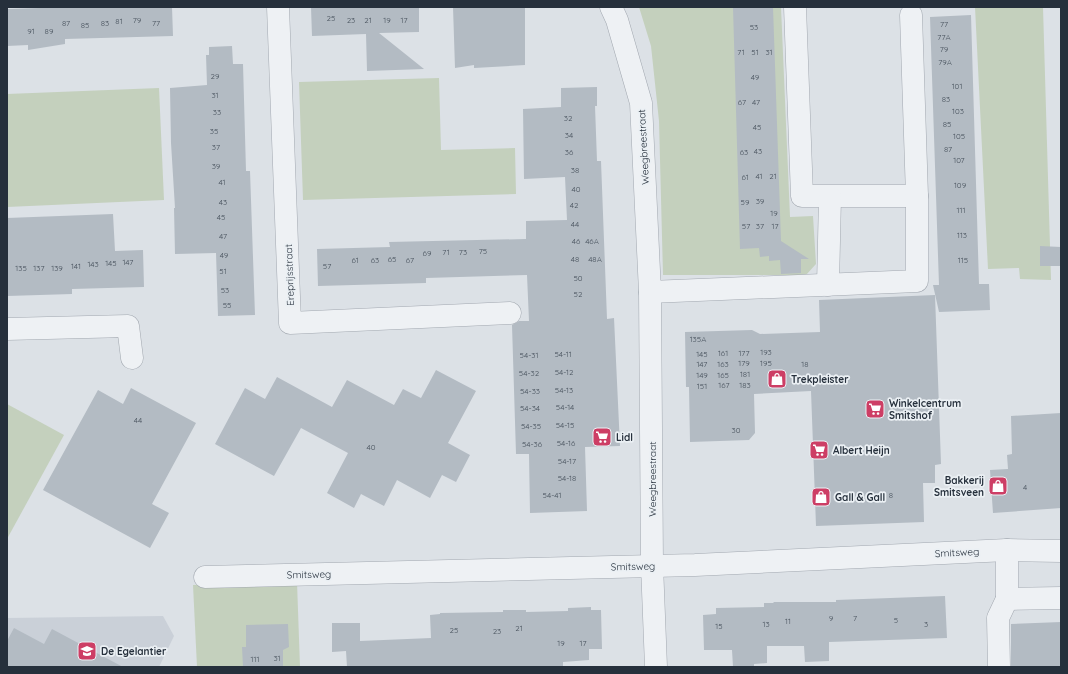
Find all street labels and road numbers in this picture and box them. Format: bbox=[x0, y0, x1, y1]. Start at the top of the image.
street label: Weegbreestraat bbox=[635, 108, 652, 185]
street label: Ereprijsstraat bbox=[282, 243, 297, 306]
street label: Weegbreestraat bbox=[646, 441, 659, 517]
street label: Smitsweg bbox=[934, 545, 980, 560]
street label: Smitsweg bbox=[611, 560, 655, 573]
street label: Smitsweg bbox=[287, 568, 331, 581]

